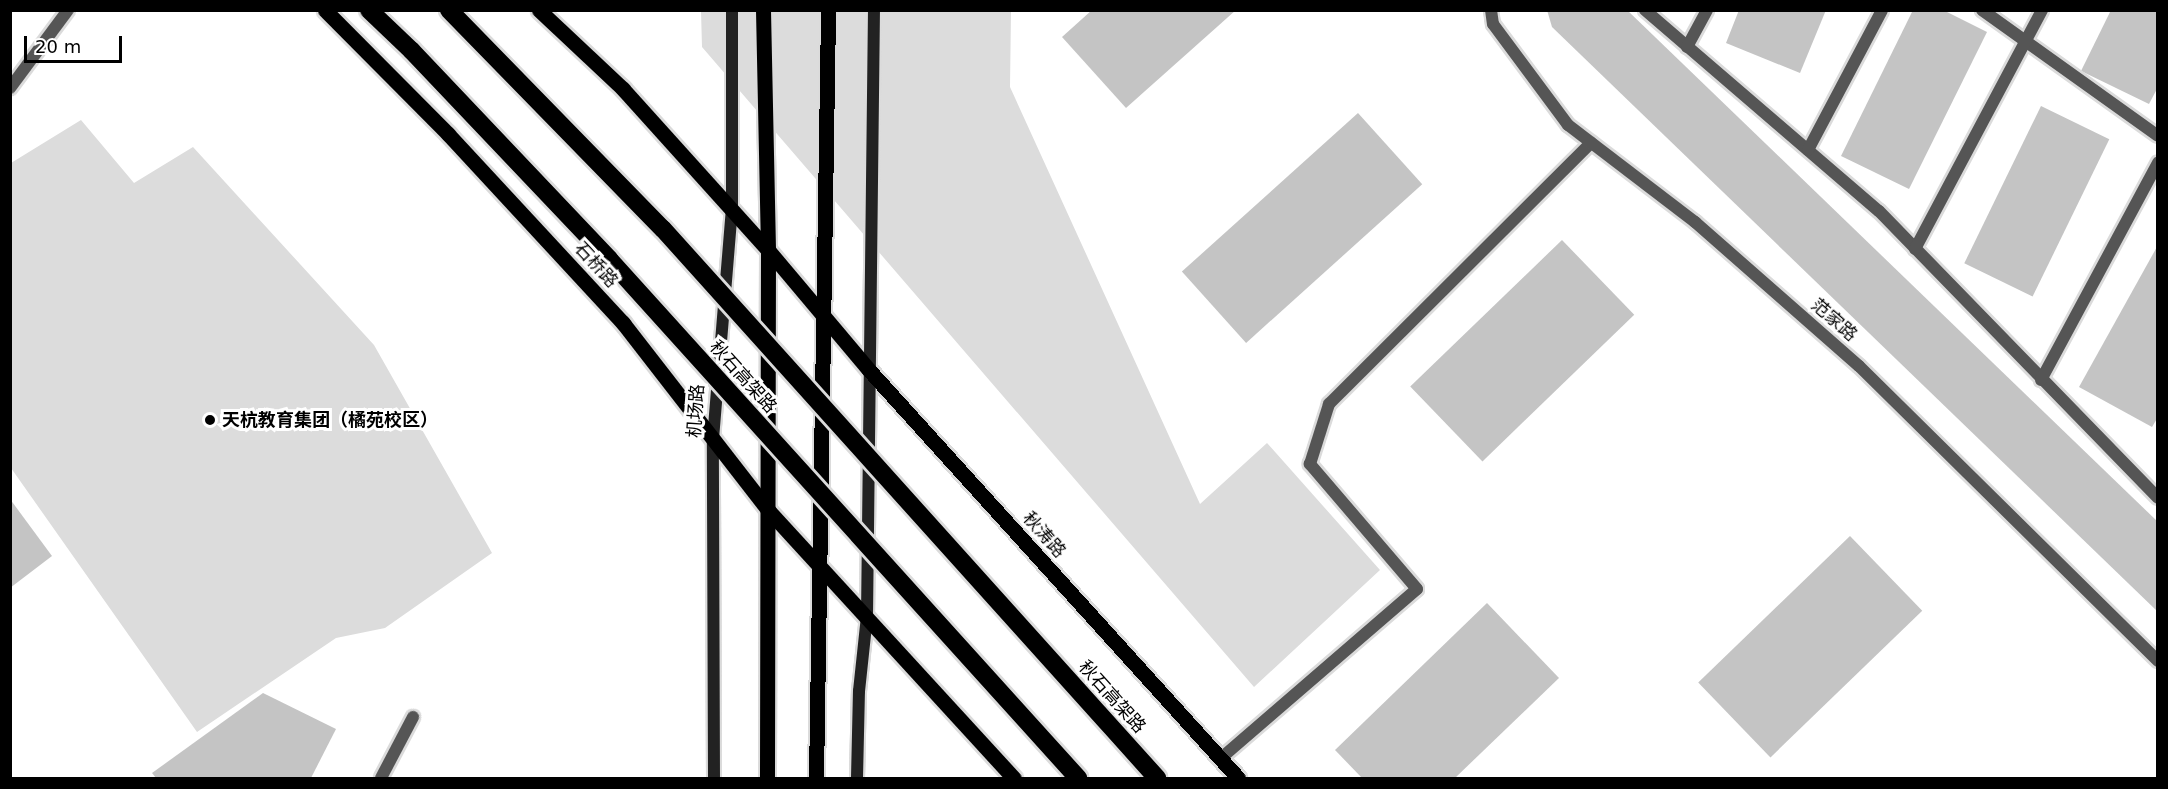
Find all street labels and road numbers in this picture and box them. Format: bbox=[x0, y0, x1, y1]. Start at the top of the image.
street label: 石桥路 bbox=[570, 238, 622, 292]
street label: 范家路 bbox=[1807, 294, 1861, 346]
street label: 秋石高架路 bbox=[705, 336, 781, 418]
street label: 机场路 bbox=[683, 383, 709, 439]
street label: 秋涛路 bbox=[1018, 508, 1070, 562]
street label: 秋石高架路 bbox=[1074, 656, 1150, 738]

